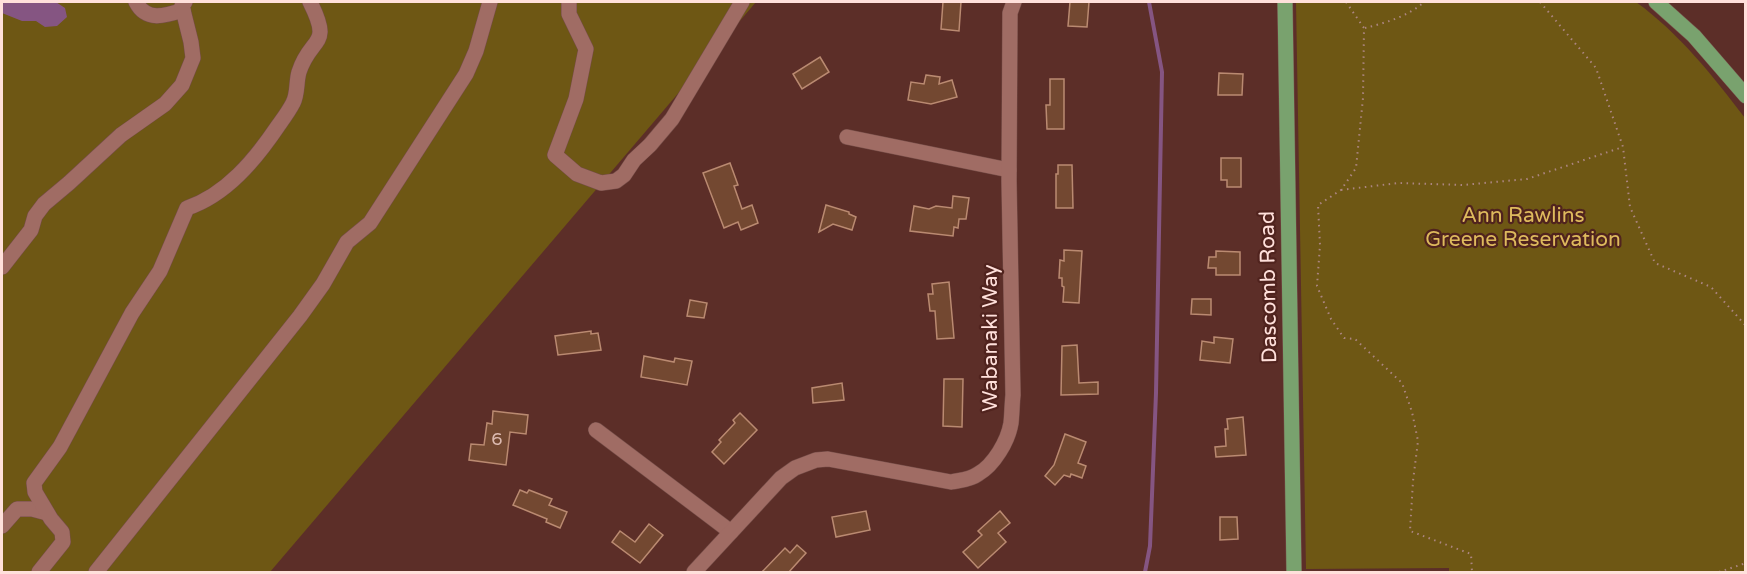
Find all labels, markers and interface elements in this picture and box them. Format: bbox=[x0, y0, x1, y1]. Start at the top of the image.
park label: Ann Rawlins Greene Reservation bbox=[1425, 203, 1621, 252]
street label: Dascomb Road bbox=[1255, 211, 1282, 363]
street label: Wabanaki Way bbox=[978, 264, 1003, 412]
house number: 6 bbox=[491, 428, 503, 450]

